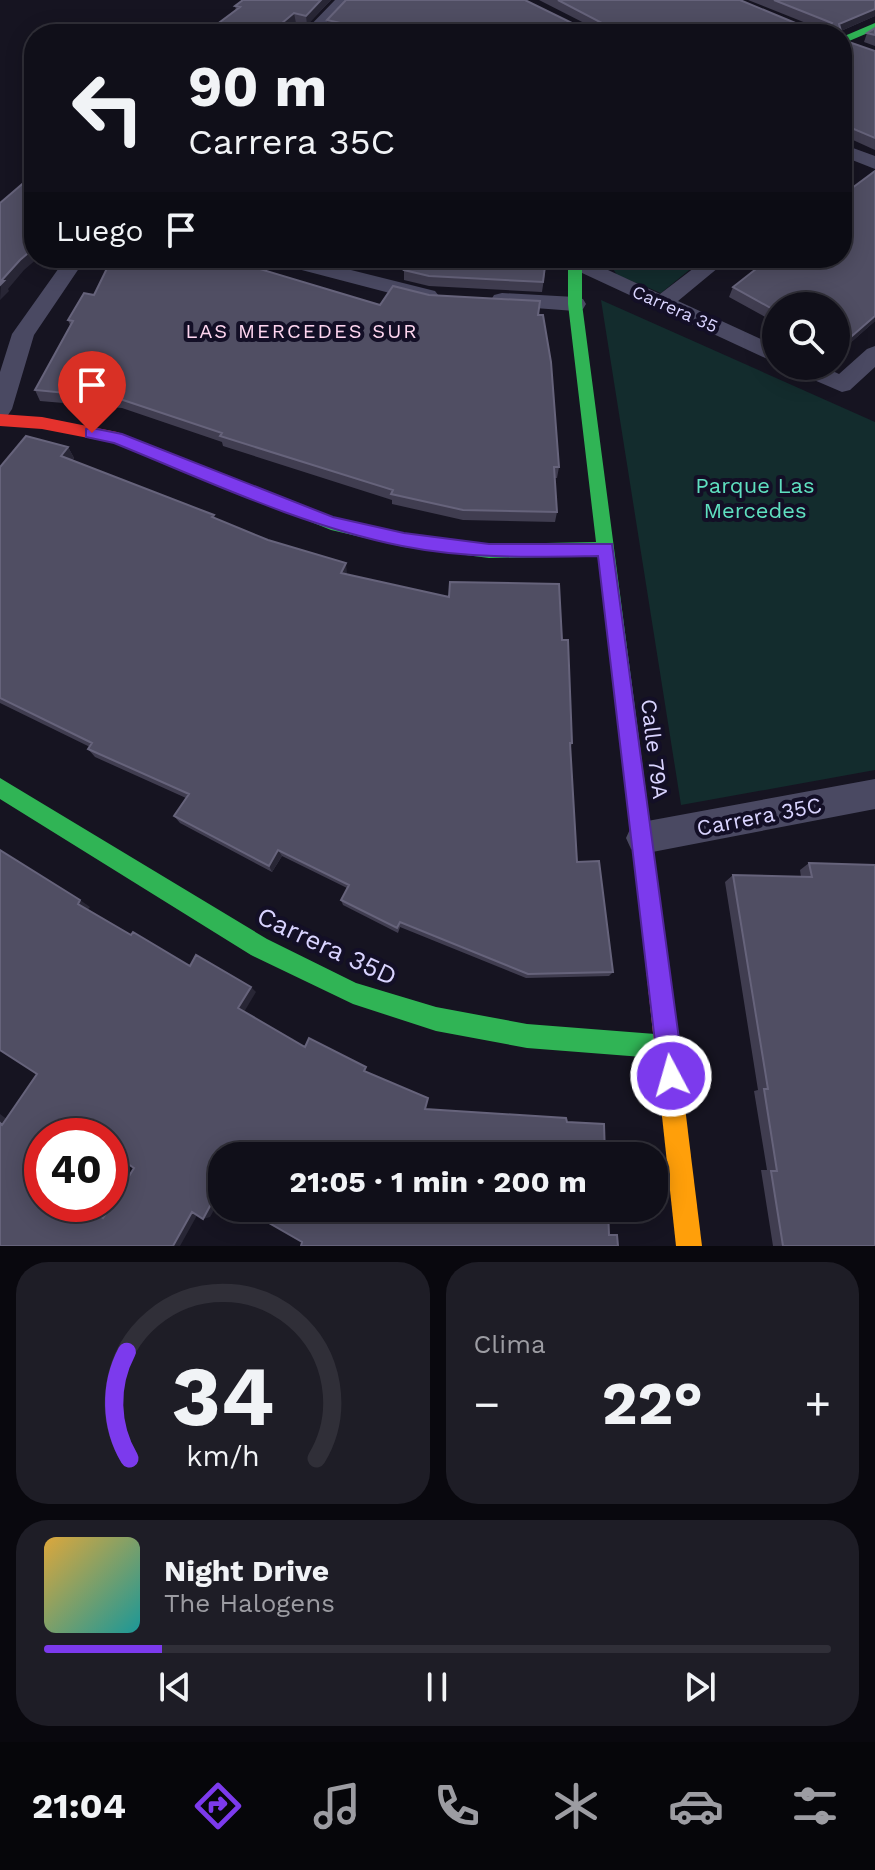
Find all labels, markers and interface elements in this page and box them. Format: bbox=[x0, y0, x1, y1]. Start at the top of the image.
text: 90 m bbox=[188, 54, 327, 120]
icon: left bbox=[56, 56, 160, 160]
text: Carrera 35C bbox=[188, 121, 395, 163]
icon: arrive bbox=[159, 208, 203, 252]
text: Luego bbox=[56, 213, 143, 248]
street label: Carrera 35 bbox=[629, 280, 721, 337]
map controls bbox=[762, 292, 850, 380]
button: search bbox=[762, 292, 850, 380]
district label: LAS MERCEDES SUR bbox=[185, 319, 419, 343]
pin bbox=[58, 351, 126, 433]
icon: arrive bbox=[70, 363, 114, 407]
park label: Parque Las Mercedes bbox=[695, 473, 815, 523]
street label: Calle 79A bbox=[636, 698, 673, 800]
street label: Carrera 35C bbox=[695, 792, 824, 841]
street label: Carrera 35D bbox=[252, 901, 402, 991]
position arrow bbox=[629, 1034, 713, 1118]
speed limit sign: 40 bbox=[24, 1118, 128, 1222]
text: 21:05 · 1 min · 200 m bbox=[289, 1164, 587, 1199]
text: Clima bbox=[474, 1329, 546, 1359]
text: 34 bbox=[171, 1348, 274, 1445]
text: 22° bbox=[602, 1368, 703, 1439]
text: − bbox=[474, 1378, 500, 1430]
text: + bbox=[804, 1378, 831, 1430]
text: km/h bbox=[186, 1439, 260, 1473]
text: Night Drive bbox=[164, 1553, 329, 1588]
text: The Halogens bbox=[164, 1588, 335, 1618]
icon: previous bbox=[153, 1665, 197, 1709]
icon: pause bbox=[415, 1665, 459, 1709]
icon: next bbox=[678, 1665, 722, 1709]
icon: directions bbox=[190, 1778, 246, 1834]
icon: music bbox=[309, 1778, 365, 1834]
icon: phone bbox=[429, 1778, 485, 1834]
icon: climate bbox=[548, 1778, 604, 1834]
icon: car bbox=[668, 1778, 724, 1834]
icon: filters bbox=[787, 1778, 843, 1834]
text: 21:04 bbox=[32, 1785, 126, 1827]

